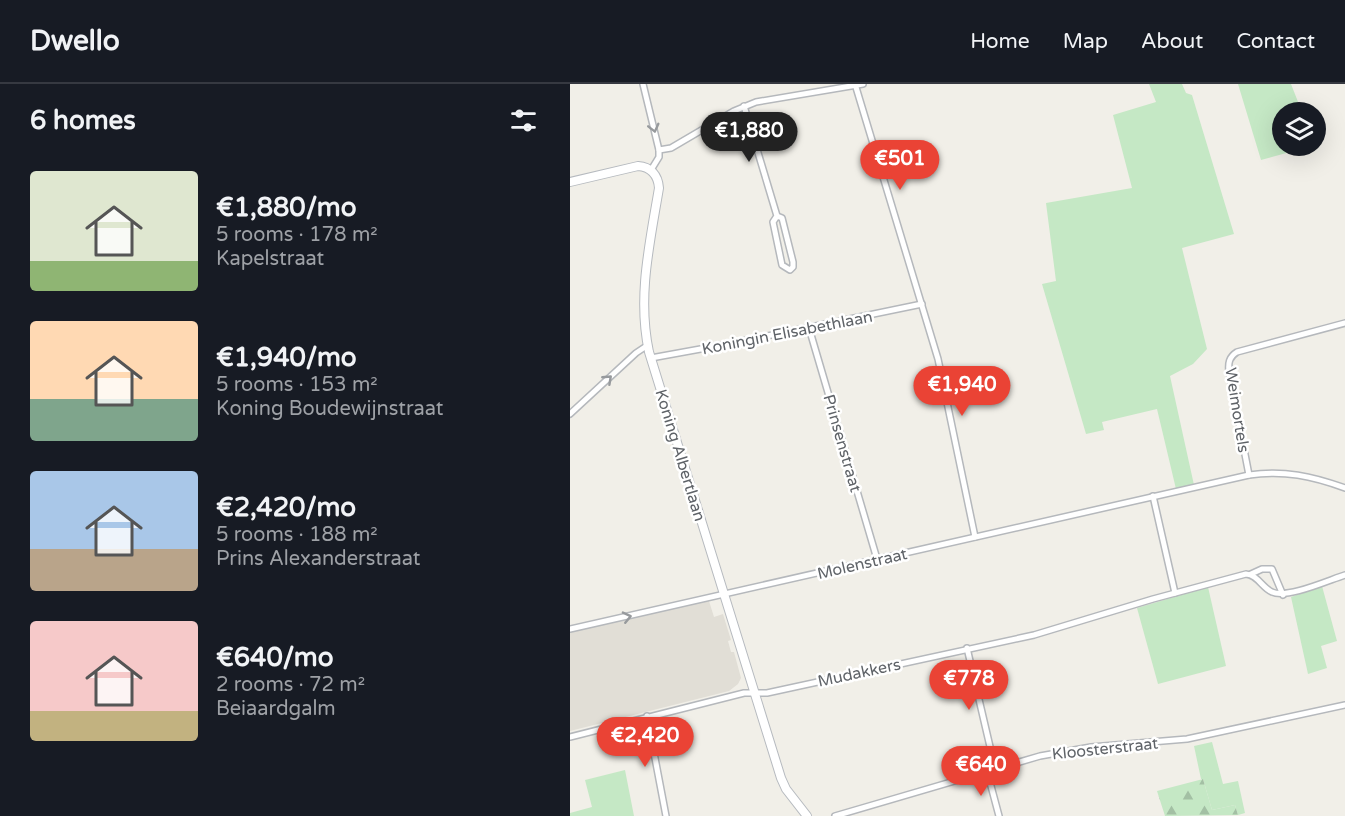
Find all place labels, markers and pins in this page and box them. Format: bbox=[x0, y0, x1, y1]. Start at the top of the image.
pin: €1,880 bbox=[700, 112, 798, 163]
pin: €501 bbox=[864, 140, 936, 191]
pin: €1,940 bbox=[913, 366, 1011, 417]
pin: €778 bbox=[933, 660, 1005, 711]
pin: €2,420 bbox=[596, 717, 694, 768]
pin: €640 bbox=[945, 746, 1017, 797]

